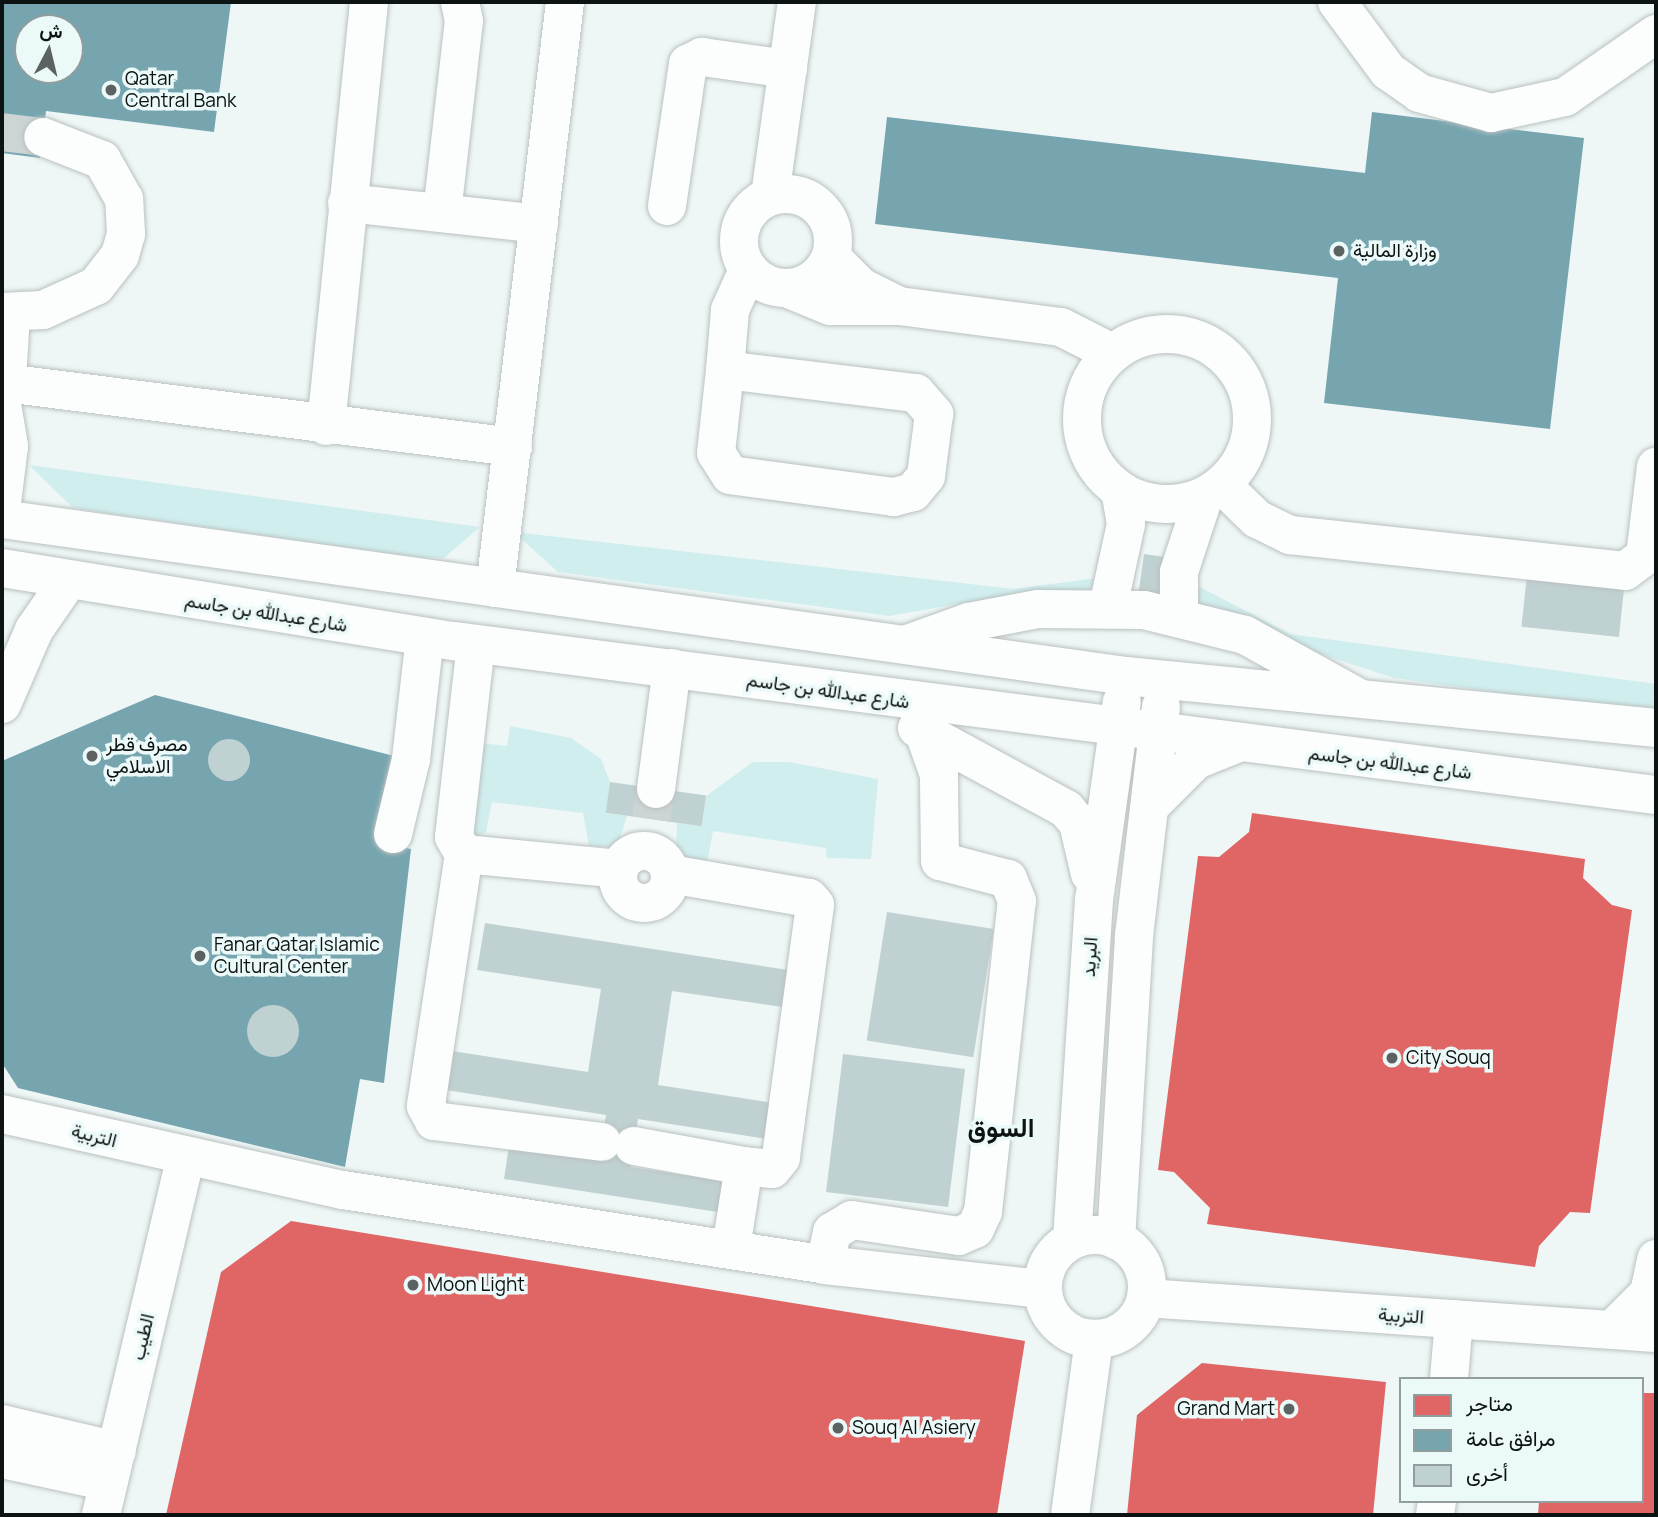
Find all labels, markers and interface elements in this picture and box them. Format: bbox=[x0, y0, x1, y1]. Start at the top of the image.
north arrow bbox=[14, 14, 84, 84]
text: ش bbox=[38, 16, 64, 44]
place label: Qatar Central Bank bbox=[125, 68, 236, 112]
marker: Qatar Central Bank bbox=[103, 82, 119, 98]
place label: وزارة المالية bbox=[1353, 240, 1437, 262]
marker: وزارة المالية bbox=[1331, 243, 1347, 259]
street label: شارع عبدالله بن جاسم bbox=[183, 589, 349, 637]
street label: شارع عبدالله بن جاسم bbox=[745, 668, 911, 714]
place label: مصرف قطر الاسلامي bbox=[106, 734, 188, 778]
street label: شارع عبدالله بن جاسم bbox=[1307, 742, 1473, 784]
marker: مصرف قطر الاسلامي bbox=[84, 748, 100, 764]
place label: Fanar Qatar Islamic Cultural Center bbox=[214, 934, 380, 978]
street label: البريد bbox=[1077, 936, 1103, 978]
marker: Fanar Qatar Islamic Cultural Center bbox=[192, 948, 208, 964]
place label: City Souq bbox=[1406, 1047, 1491, 1069]
marker: City Souq bbox=[1384, 1050, 1400, 1066]
district label: السوق bbox=[968, 1112, 1034, 1144]
street label: التربية bbox=[69, 1119, 119, 1153]
place label: Moon Light bbox=[427, 1274, 525, 1296]
marker: Moon Light bbox=[405, 1277, 421, 1293]
street label: التربية bbox=[1377, 1303, 1425, 1329]
street label: الطيب bbox=[127, 1311, 159, 1363]
legend bbox=[1399, 1377, 1644, 1503]
text: متاجر bbox=[1466, 1389, 1513, 1417]
place label: Grand Mart bbox=[1177, 1398, 1275, 1420]
marker: Grand Mart bbox=[1281, 1401, 1297, 1417]
place label: Souq Al Asiery bbox=[852, 1417, 976, 1439]
marker: Souq Al Asiery bbox=[830, 1420, 846, 1436]
text: مرافق عامة bbox=[1466, 1424, 1556, 1452]
text: أخرى bbox=[1466, 1459, 1508, 1487]

